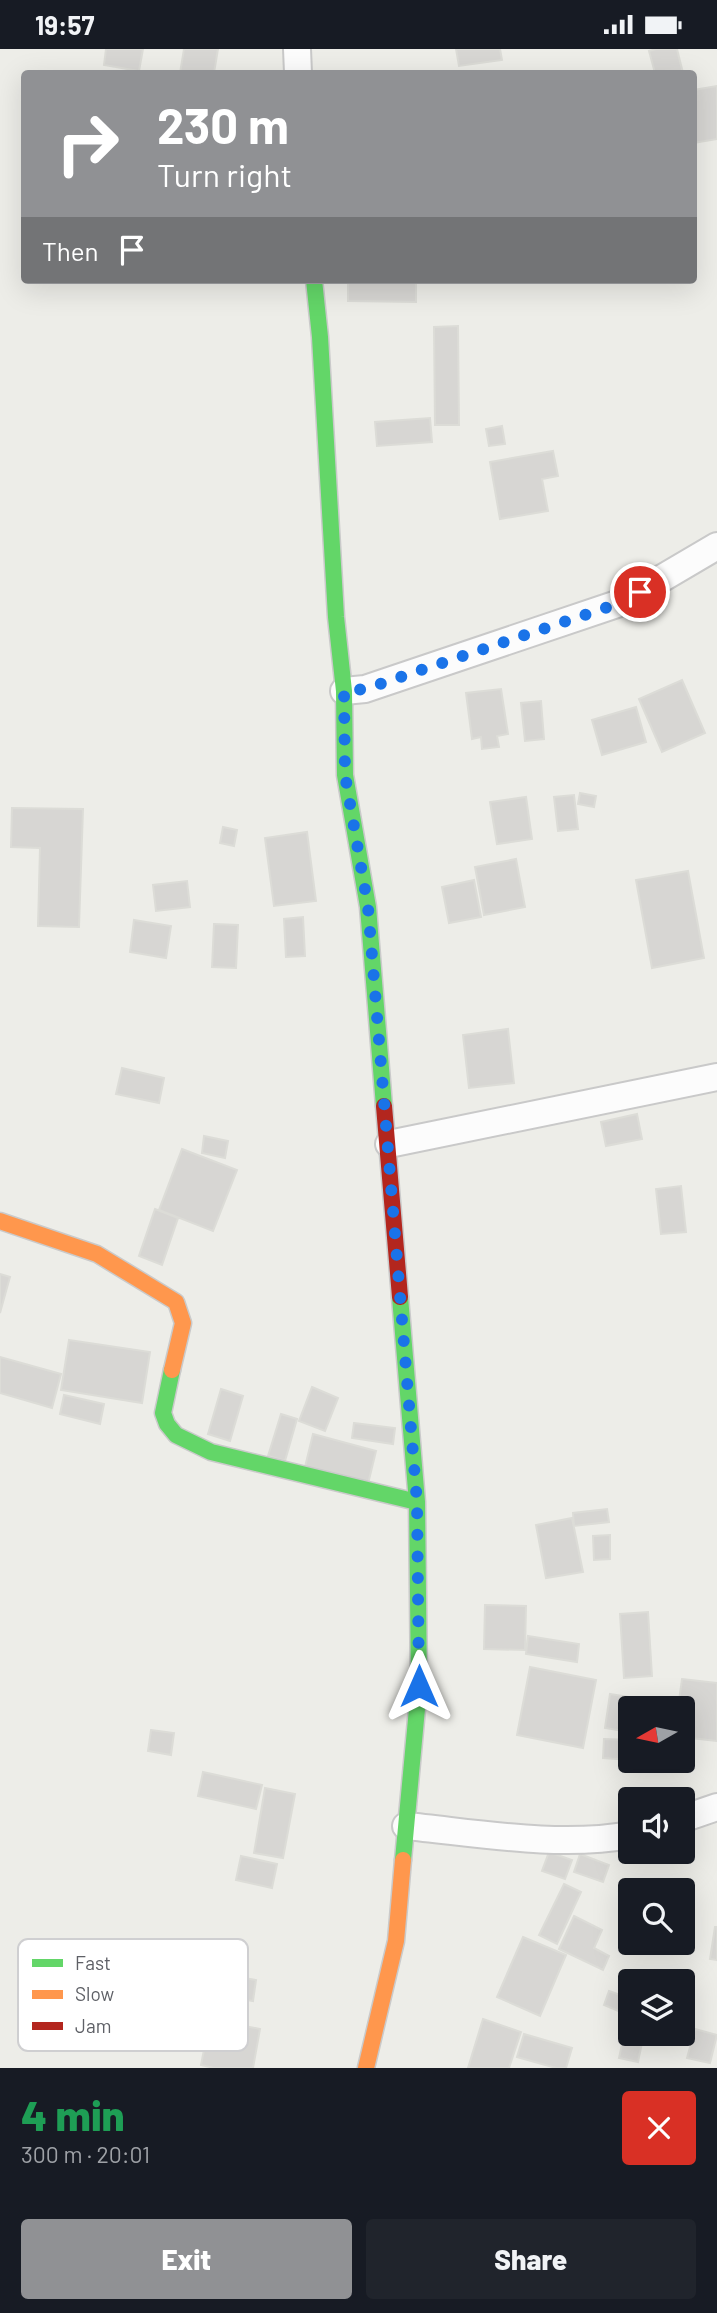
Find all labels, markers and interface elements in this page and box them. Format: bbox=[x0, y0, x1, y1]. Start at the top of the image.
text: 19:57 bbox=[35, 9, 94, 40]
text: 230 m bbox=[157, 95, 289, 154]
icon: right bbox=[42, 98, 133, 189]
text: Turn right bbox=[157, 155, 292, 193]
icon: arrive bbox=[113, 231, 151, 269]
text: Then bbox=[42, 235, 99, 266]
pin bbox=[610, 562, 670, 622]
icon: arrive bbox=[621, 573, 659, 611]
position arrow bbox=[382, 1649, 456, 1723]
north arrow bbox=[618, 1696, 695, 1773]
map controls bbox=[618, 1696, 695, 2046]
button: sound bbox=[618, 1787, 695, 1864]
button: search bbox=[618, 1878, 695, 1955]
legend bbox=[18, 1939, 248, 2051]
text: Fast bbox=[75, 1951, 111, 1974]
button: layers bbox=[618, 1969, 695, 2046]
text: Slow bbox=[75, 1982, 114, 2005]
text: Jam bbox=[75, 2014, 111, 2037]
text: 4 min bbox=[21, 2089, 125, 2139]
button: close bbox=[622, 2091, 696, 2165]
text: 300 m · 20:01 bbox=[21, 2140, 150, 2168]
button: Exit bbox=[21, 2219, 352, 2299]
button: Share bbox=[366, 2219, 696, 2299]

